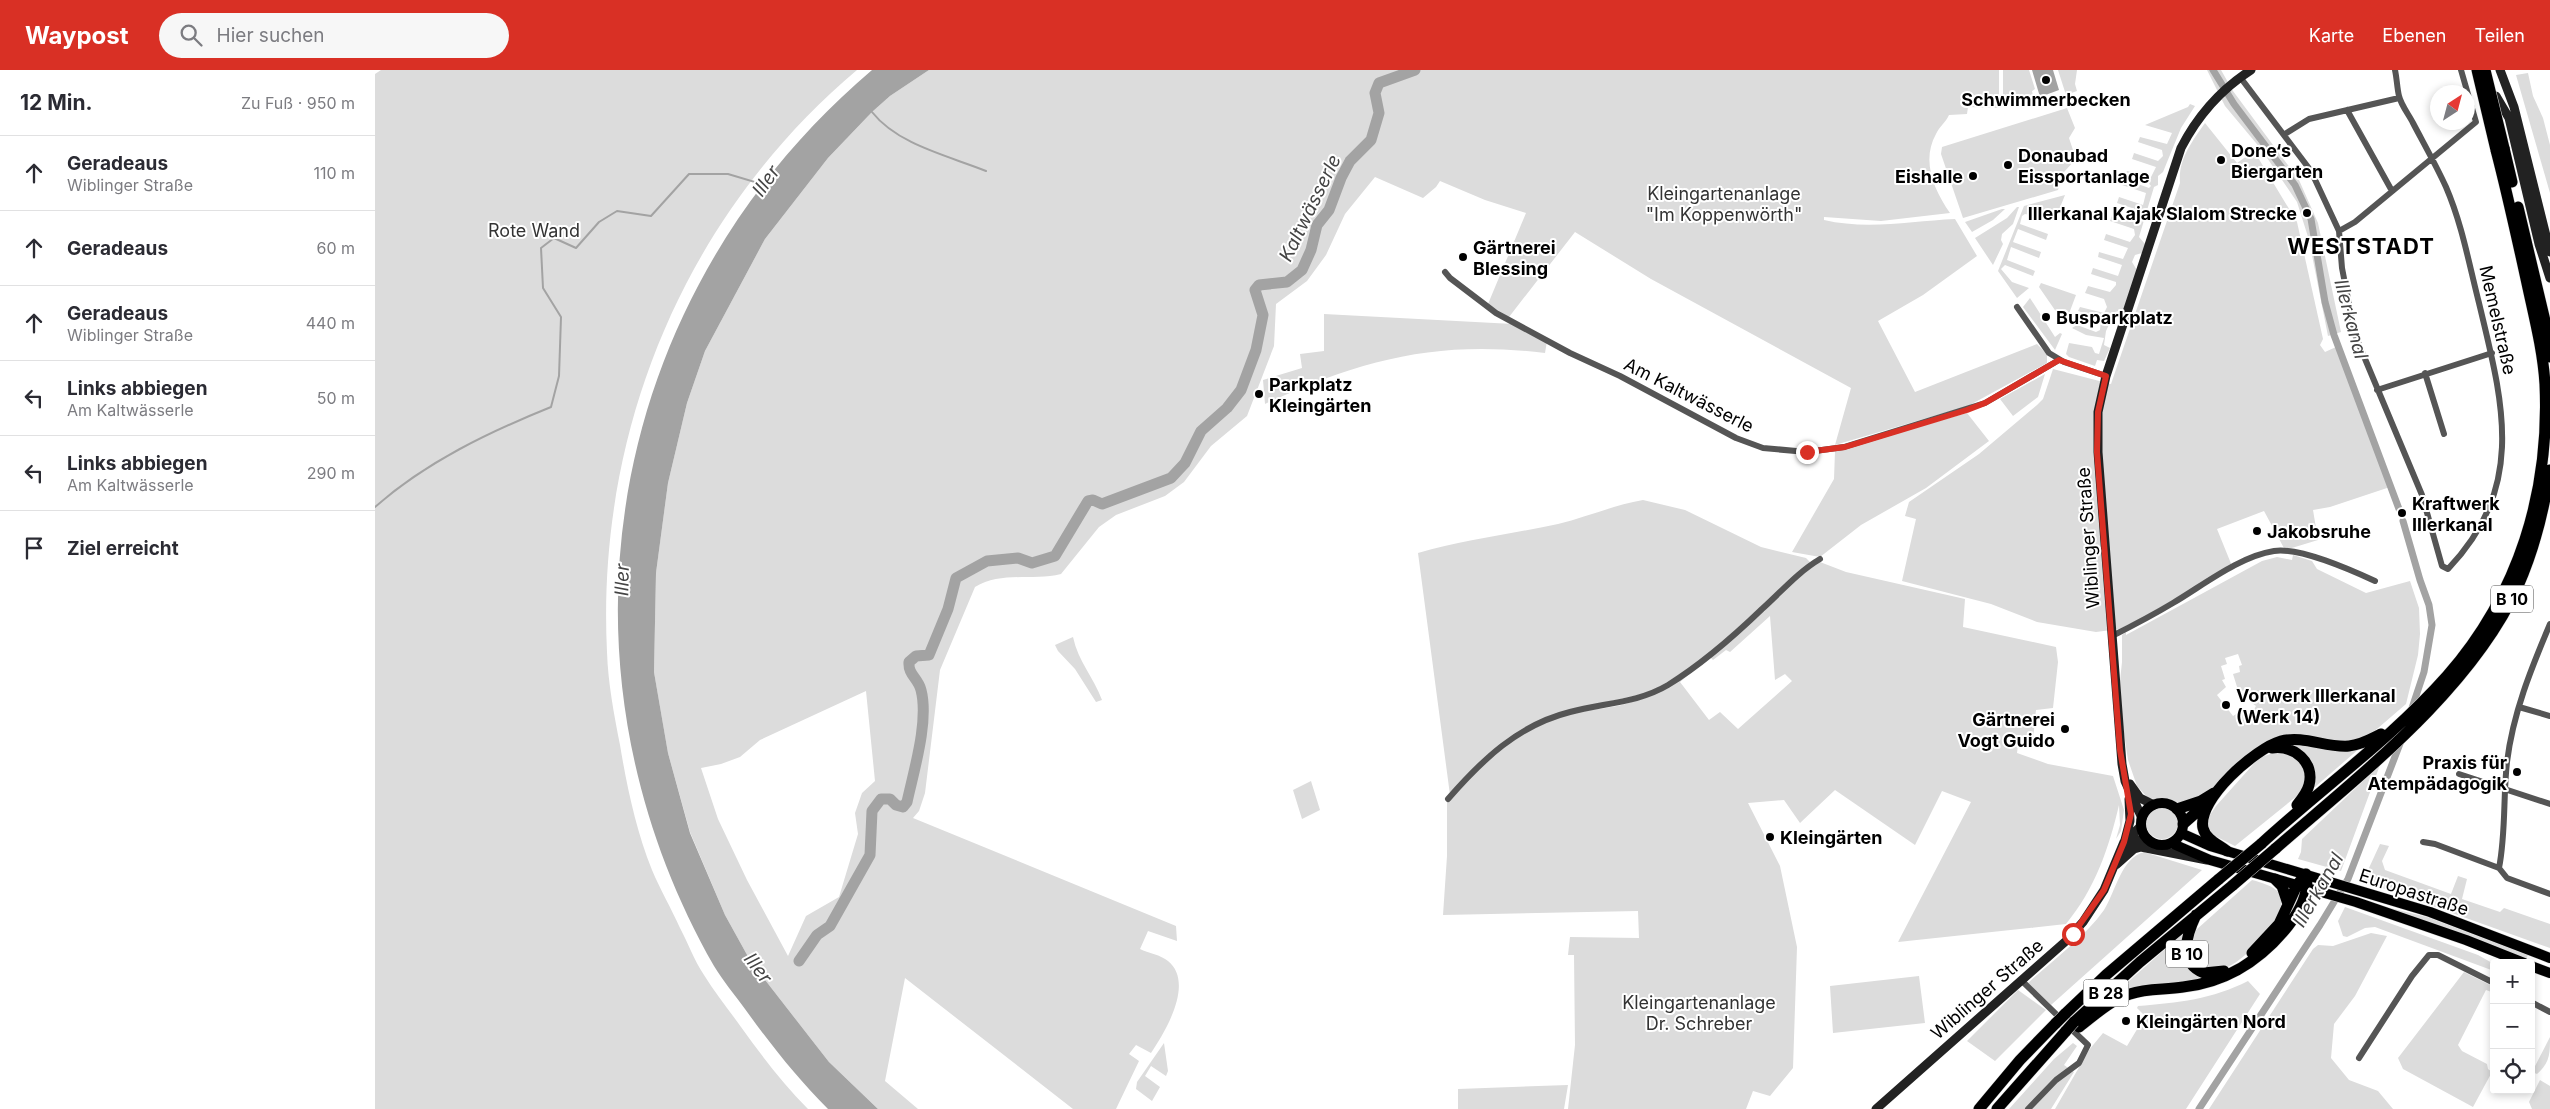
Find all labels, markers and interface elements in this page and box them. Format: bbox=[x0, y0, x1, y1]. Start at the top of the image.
search box bbox=[159, 13, 509, 58]
text: Waypost bbox=[25, 21, 129, 50]
icon: search bbox=[177, 21, 205, 49]
text: Hier suchen bbox=[217, 24, 325, 47]
text: Karte bbox=[2309, 25, 2354, 46]
text: Ebenen bbox=[2382, 25, 2446, 46]
text: Teilen bbox=[2474, 25, 2525, 46]
marker: Schwimmerbecken bbox=[2040, 74, 2052, 86]
north arrow bbox=[2430, 85, 2475, 130]
place label: Schwimmerbecken bbox=[1961, 89, 2131, 110]
text: 12 Min. bbox=[20, 90, 93, 115]
text: Zu Fuß · 950 m bbox=[241, 93, 355, 113]
place label: Done‘s Biergarten bbox=[2231, 140, 2323, 182]
place label: Donaubad Eissportanlage bbox=[2018, 145, 2150, 187]
water label: Kaltwässerle bbox=[1274, 151, 1346, 265]
text: Geradeaus bbox=[67, 152, 168, 175]
marker: Done‘s Biergarten bbox=[2215, 154, 2227, 166]
icon: ahead bbox=[20, 159, 48, 187]
marker: Donaubad Eissportanlage bbox=[2002, 159, 2014, 171]
water label: Iller bbox=[747, 160, 785, 201]
text: 110 m bbox=[313, 163, 355, 183]
place label: Eishalle bbox=[1895, 166, 1963, 187]
marker: Eishalle bbox=[1967, 170, 1979, 182]
text: Wiblinger Straße bbox=[67, 175, 193, 195]
park label: Kleingartenanlage "Im Koppenwörth" bbox=[1646, 183, 1802, 225]
place label: Illerkanal Kajak Slalom Strecke bbox=[2028, 203, 2297, 224]
marker: Illerkanal Kajak Slalom Strecke bbox=[2301, 207, 2313, 219]
park label: Rote Wand bbox=[488, 220, 580, 241]
district label: WESTSTADT bbox=[2287, 233, 2435, 259]
icon: ahead bbox=[20, 234, 48, 262]
text: Geradeaus bbox=[67, 237, 168, 260]
place label: Gärtnerei Blessing bbox=[1473, 237, 1556, 279]
text: 60 m bbox=[316, 238, 355, 258]
marker: Gärtnerei Blessing bbox=[1457, 251, 1469, 263]
street label: Memelstraße bbox=[2475, 263, 2521, 377]
water label: Illerkanal bbox=[2329, 276, 2373, 362]
text: Geradeaus bbox=[67, 302, 168, 325]
place label: Busparkplatz bbox=[2056, 307, 2173, 328]
icon: ahead bbox=[20, 309, 48, 337]
marker: Busparkplatz bbox=[2040, 311, 2052, 323]
text: 440 m bbox=[306, 313, 355, 333]
text: Wiblinger Straße bbox=[67, 325, 193, 345]
street label: Am Kaltwässerle bbox=[1621, 353, 1757, 437]
place label: Parkplatz Kleingärten bbox=[1269, 374, 1371, 416]
text: Links abbiegen bbox=[67, 377, 208, 400]
icon: left bbox=[20, 384, 48, 412]
text: 50 m bbox=[317, 388, 355, 408]
marker: Parkplatz Kleingärten bbox=[1253, 388, 1265, 400]
text: Am Kaltwässerle bbox=[67, 400, 194, 420]
route end bbox=[1796, 441, 1819, 464]
text: Links abbiegen bbox=[67, 452, 208, 475]
icon: left bbox=[20, 459, 48, 487]
text: 290 m bbox=[307, 463, 355, 483]
street label: Wiblinger Straße bbox=[2073, 467, 2103, 609]
text: Am Kaltwässerle bbox=[67, 475, 194, 495]
place label: Kraftwerk Illerkanal bbox=[2412, 493, 2500, 535]
marker: Kraftwerk Illerkanal bbox=[2396, 507, 2408, 519]
place label: Jakobsruhe bbox=[2267, 521, 2371, 542]
marker: Jakobsruhe bbox=[2251, 525, 2263, 537]
icon: arrive bbox=[20, 534, 48, 562]
text: Ziel erreicht bbox=[67, 537, 179, 560]
water label: Iller bbox=[610, 563, 634, 596]
road number: B 10 bbox=[2491, 586, 2533, 612]
place label: Vorwerk Illerkanal (Werk 14) bbox=[2236, 685, 2396, 727]
marker: Vorwerk Illerkanal (Werk 14) bbox=[2220, 699, 2232, 711]
place label: Gärtnerei Vogt Guido bbox=[1957, 709, 2055, 751]
marker: Gärtnerei Vogt Guido bbox=[2059, 723, 2071, 735]
place label: Praxis für Atempädagogik bbox=[2368, 752, 2508, 794]
marker: Praxis für Atempädagogik bbox=[2511, 766, 2523, 778]
place label: Kleingärten bbox=[1780, 827, 1882, 848]
marker: Kleingärten bbox=[1764, 831, 1776, 843]
water label: Illerkanal bbox=[2288, 848, 2349, 931]
street label: Europastraße bbox=[2357, 864, 2471, 920]
route start bbox=[2062, 923, 2085, 946]
street label: Wiblinger Straße bbox=[1927, 935, 2047, 1043]
road number: B 10 bbox=[2166, 941, 2208, 968]
water label: Iller bbox=[739, 948, 777, 989]
map controls bbox=[2490, 959, 2535, 1094]
button: + bbox=[2490, 959, 2535, 1004]
road number: B 28 bbox=[2083, 980, 2129, 1006]
park label: Kleingartenanlage Dr. Schreber bbox=[1622, 992, 1776, 1034]
button: − bbox=[2490, 1004, 2535, 1049]
place label: Kleingärten Nord bbox=[2136, 1011, 2286, 1032]
marker: Kleingärten Nord bbox=[2120, 1015, 2132, 1027]
button: locate bbox=[2490, 1049, 2535, 1094]

